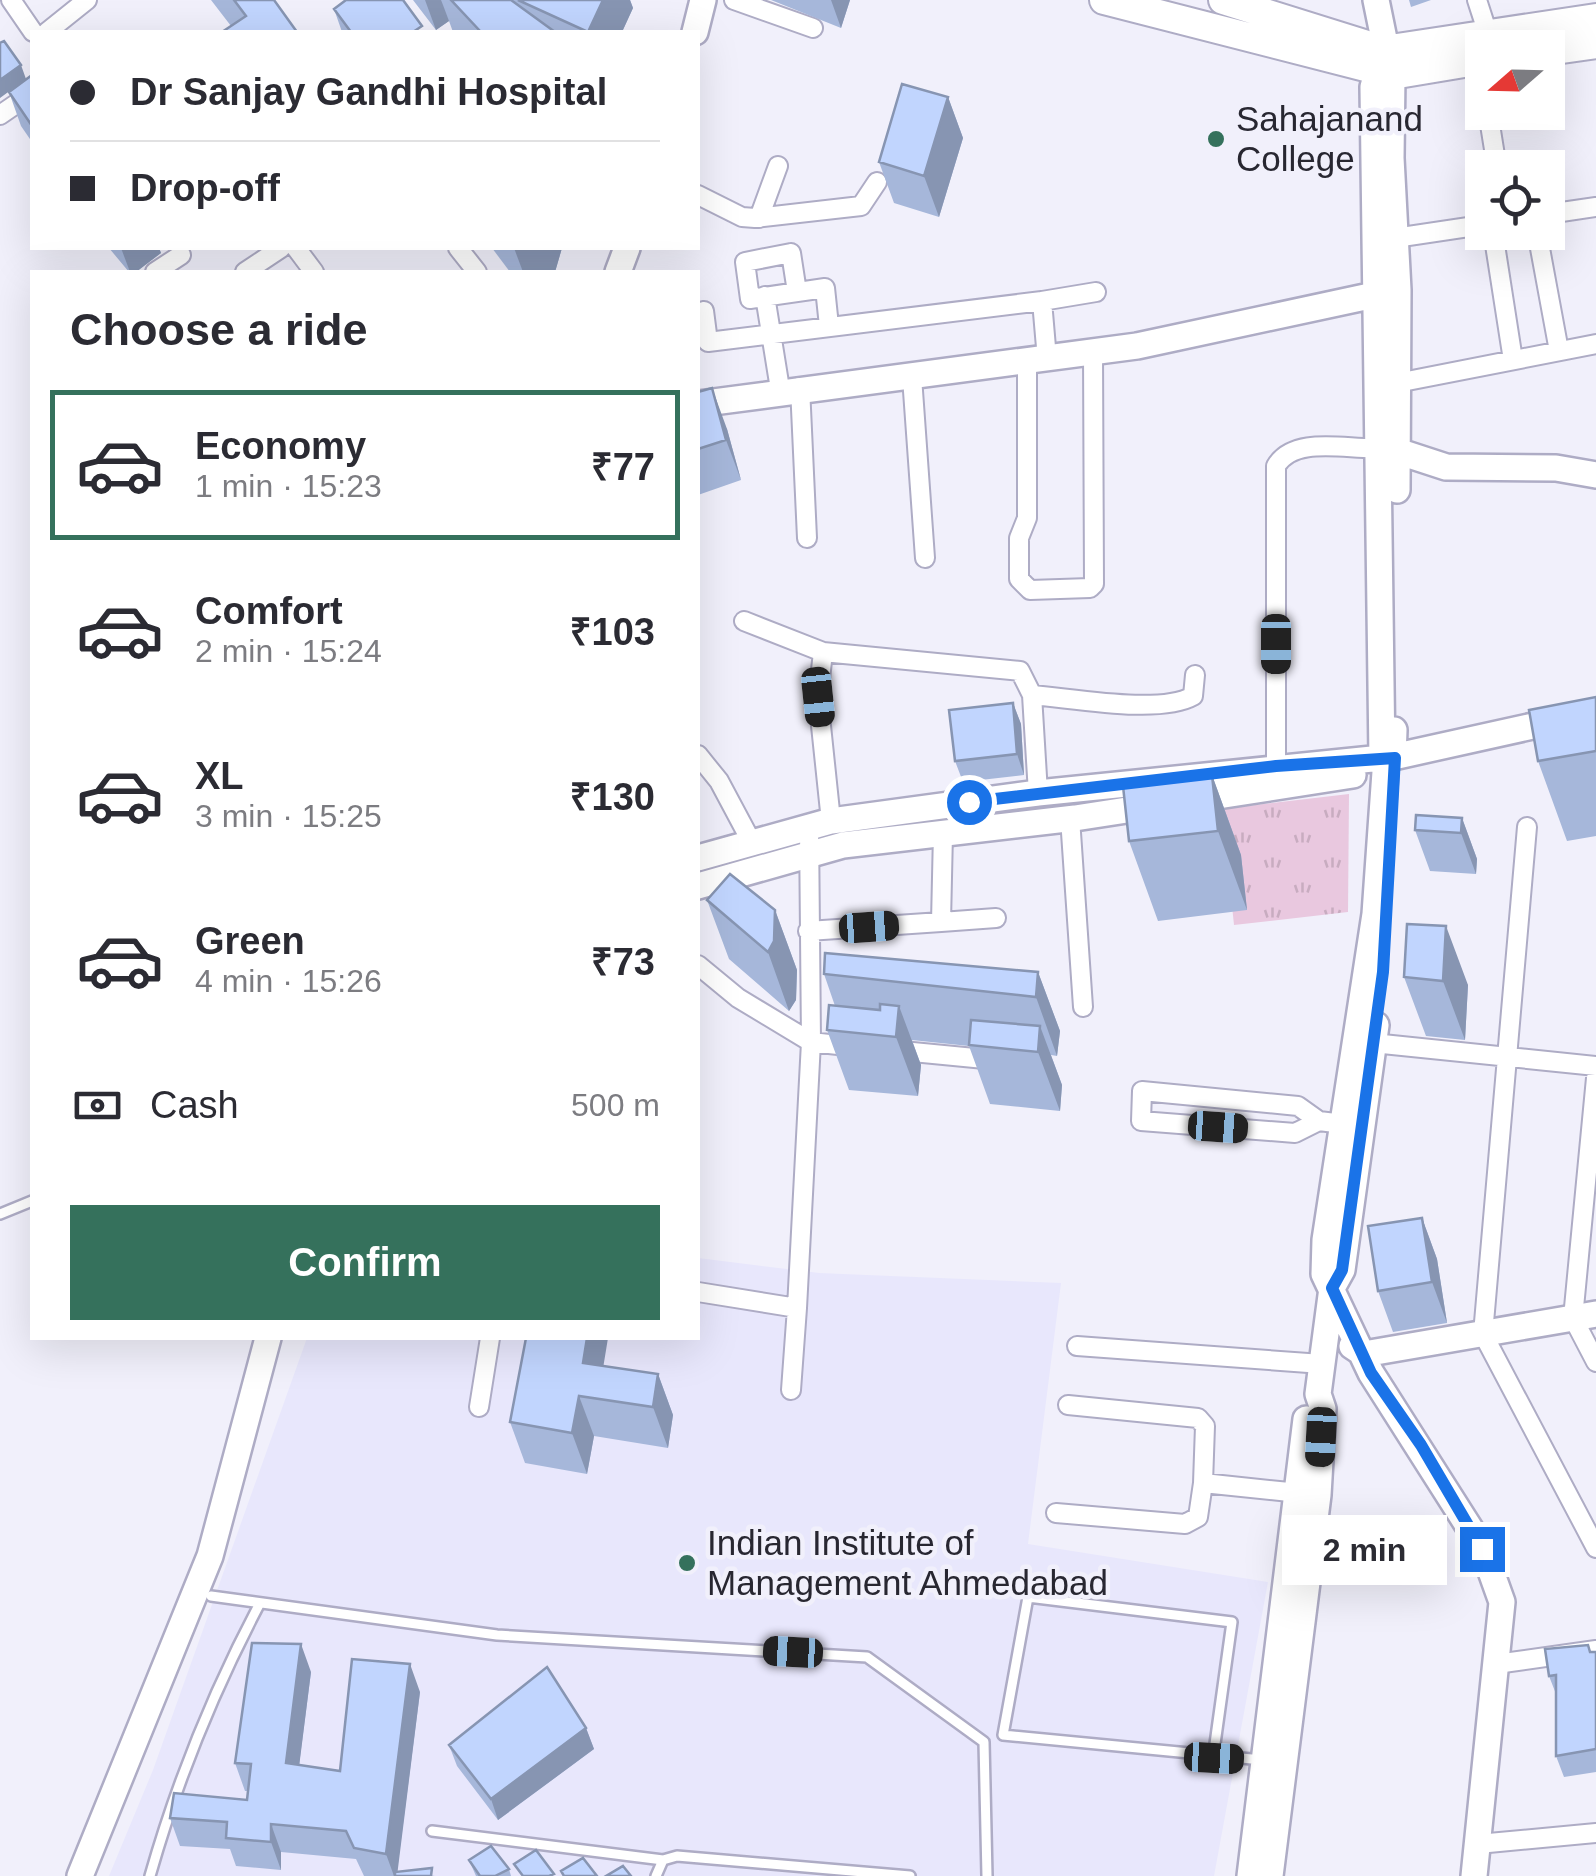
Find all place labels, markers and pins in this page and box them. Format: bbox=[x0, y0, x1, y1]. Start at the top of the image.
place label: Sahajanand College bbox=[1236, 99, 1423, 178]
marker: Sahajanand College bbox=[1205, 128, 1227, 150]
place label: Indian Institute of Management Ahmedabad bbox=[707, 1523, 1108, 1602]
marker: Indian Institute of Management Ahmedabad bbox=[676, 1552, 698, 1574]

